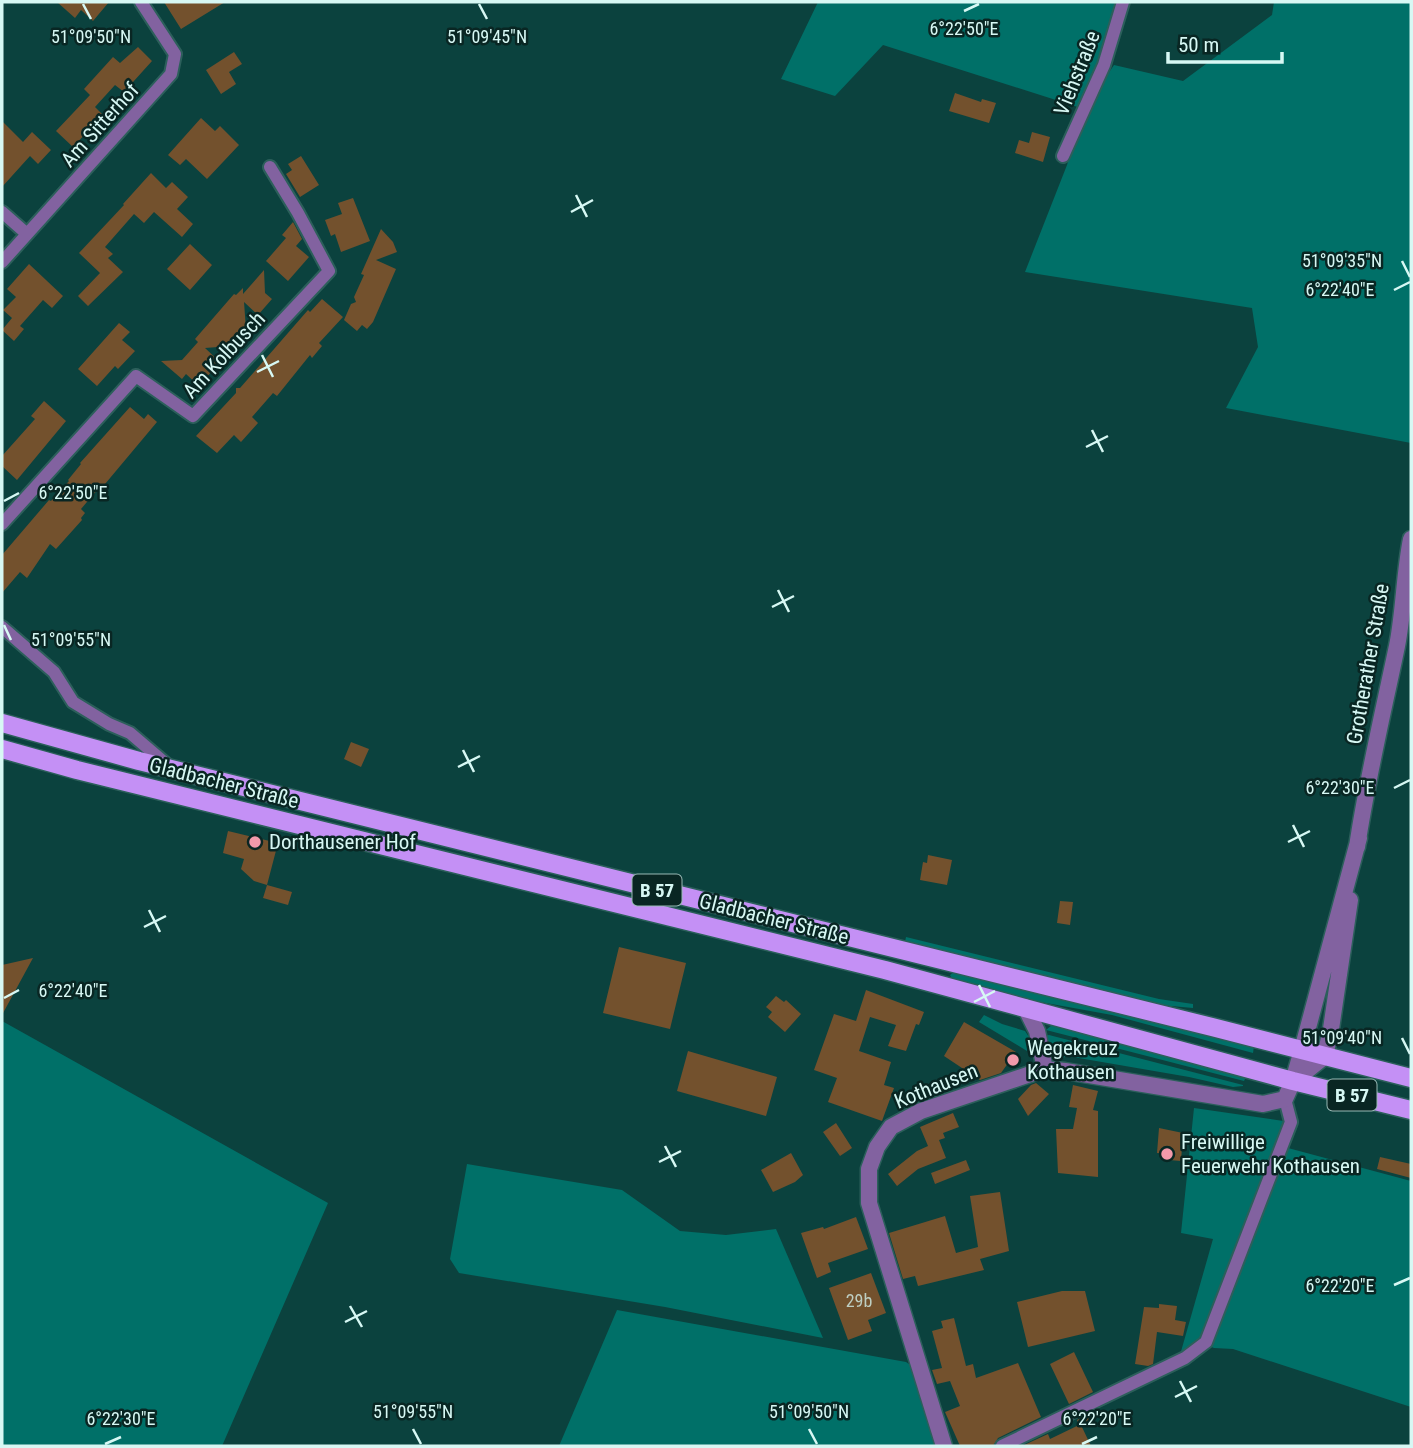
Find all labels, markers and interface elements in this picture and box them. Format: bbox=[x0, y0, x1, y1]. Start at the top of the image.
text: 6°22'50"E bbox=[929, 18, 999, 39]
scale bar bbox=[1168, 21, 1282, 65]
text: 51°09'50"N bbox=[51, 26, 131, 47]
text: 51°09'45"N bbox=[447, 26, 527, 47]
street label: Viehstraße bbox=[1049, 27, 1105, 119]
text: 50 m bbox=[1178, 33, 1219, 57]
street label: Am Sitterhof bbox=[56, 78, 144, 172]
text: 51°09'35"N bbox=[1302, 250, 1382, 271]
text: 6°22'40"E bbox=[1305, 279, 1375, 300]
street label: Am Kolbusch bbox=[178, 307, 270, 403]
text: 6°22'50"E bbox=[38, 482, 108, 503]
street label: Grotherather Straße bbox=[1342, 582, 1394, 746]
text: 51°09'55"N bbox=[31, 629, 111, 650]
street label: Gladbacher Straße bbox=[147, 753, 301, 813]
text: 6°22'30"E bbox=[1305, 777, 1375, 798]
place label: Dorthausener Hof bbox=[269, 830, 416, 854]
marker: Dorthausener Hof bbox=[247, 834, 263, 850]
road number: B 57 bbox=[632, 874, 682, 906]
street label: Gladbacher Straße bbox=[697, 889, 851, 949]
text: 6°22'40"E bbox=[38, 980, 108, 1001]
text: 51°09'40"N bbox=[1302, 1027, 1382, 1048]
place label: Wegekreuz Kothausen bbox=[1027, 1036, 1118, 1084]
marker: Wegekreuz Kothausen bbox=[1005, 1052, 1021, 1068]
street label: Kothausen bbox=[891, 1058, 981, 1114]
road number: B 57 bbox=[1328, 1079, 1376, 1110]
place label: Freiwillige Feuerwehr Kothausen bbox=[1181, 1130, 1360, 1178]
marker: Freiwillige Feuerwehr Kothausen bbox=[1159, 1146, 1175, 1162]
text: 6°22'20"E bbox=[1305, 1275, 1375, 1296]
house number: 29b bbox=[846, 1290, 872, 1311]
text: 51°09'55"N bbox=[373, 1401, 453, 1422]
text: 51°09'50"N bbox=[769, 1401, 849, 1422]
text: 6°22'30"E bbox=[86, 1408, 156, 1429]
text: 6°22'20"E bbox=[1062, 1408, 1132, 1429]

